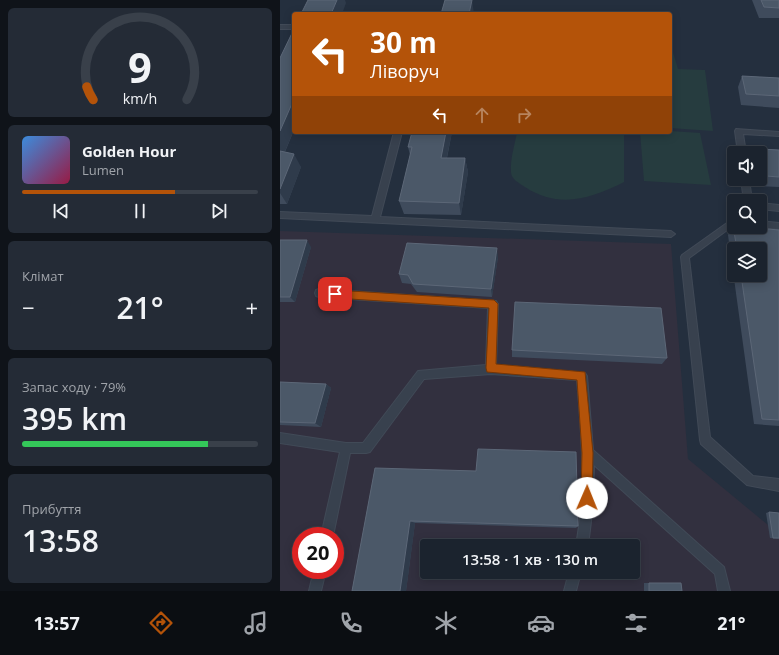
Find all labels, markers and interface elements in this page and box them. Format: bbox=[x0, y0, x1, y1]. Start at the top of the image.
text: 30 m bbox=[370, 23, 437, 61]
icon: left bbox=[304, 28, 356, 80]
text: 9 bbox=[128, 39, 152, 95]
text: Ліворуч bbox=[370, 59, 439, 83]
text: km/h bbox=[123, 89, 157, 108]
icon: left bbox=[429, 104, 451, 126]
icon: ahead bbox=[471, 104, 493, 126]
icon: right bbox=[513, 104, 535, 126]
text: Golden Hour bbox=[82, 141, 176, 161]
map controls bbox=[727, 146, 767, 282]
button: sound bbox=[727, 146, 767, 186]
text: Lumen bbox=[82, 161, 124, 179]
button: search bbox=[727, 194, 767, 234]
icon: previous bbox=[50, 200, 72, 222]
icon: pause bbox=[129, 200, 151, 222]
icon: next bbox=[208, 200, 230, 222]
button: layers bbox=[727, 242, 767, 282]
text: Клімат bbox=[22, 267, 64, 285]
pin bbox=[318, 277, 352, 311]
icon: arrive bbox=[324, 283, 346, 305]
text: 21° bbox=[116, 287, 164, 328]
text: − bbox=[22, 292, 35, 322]
text: + bbox=[245, 292, 258, 322]
text: Запас ходу · 79% bbox=[22, 378, 126, 396]
text: 395 km bbox=[22, 398, 127, 439]
position arrow bbox=[566, 477, 608, 519]
text: Прибуття bbox=[22, 500, 81, 518]
text: 13:58 bbox=[22, 520, 99, 561]
speed limit sign: 20 bbox=[292, 527, 344, 579]
text: 13:58 · 1 хв · 130 m bbox=[462, 549, 598, 569]
icon: directions bbox=[147, 609, 175, 637]
icon: music bbox=[242, 609, 270, 637]
icon: phone bbox=[337, 609, 365, 637]
icon: climate bbox=[432, 609, 460, 637]
icon: car bbox=[527, 609, 555, 637]
icon: filters bbox=[622, 609, 650, 637]
text: 13:57 bbox=[34, 611, 80, 635]
text: 21° bbox=[717, 611, 745, 635]

